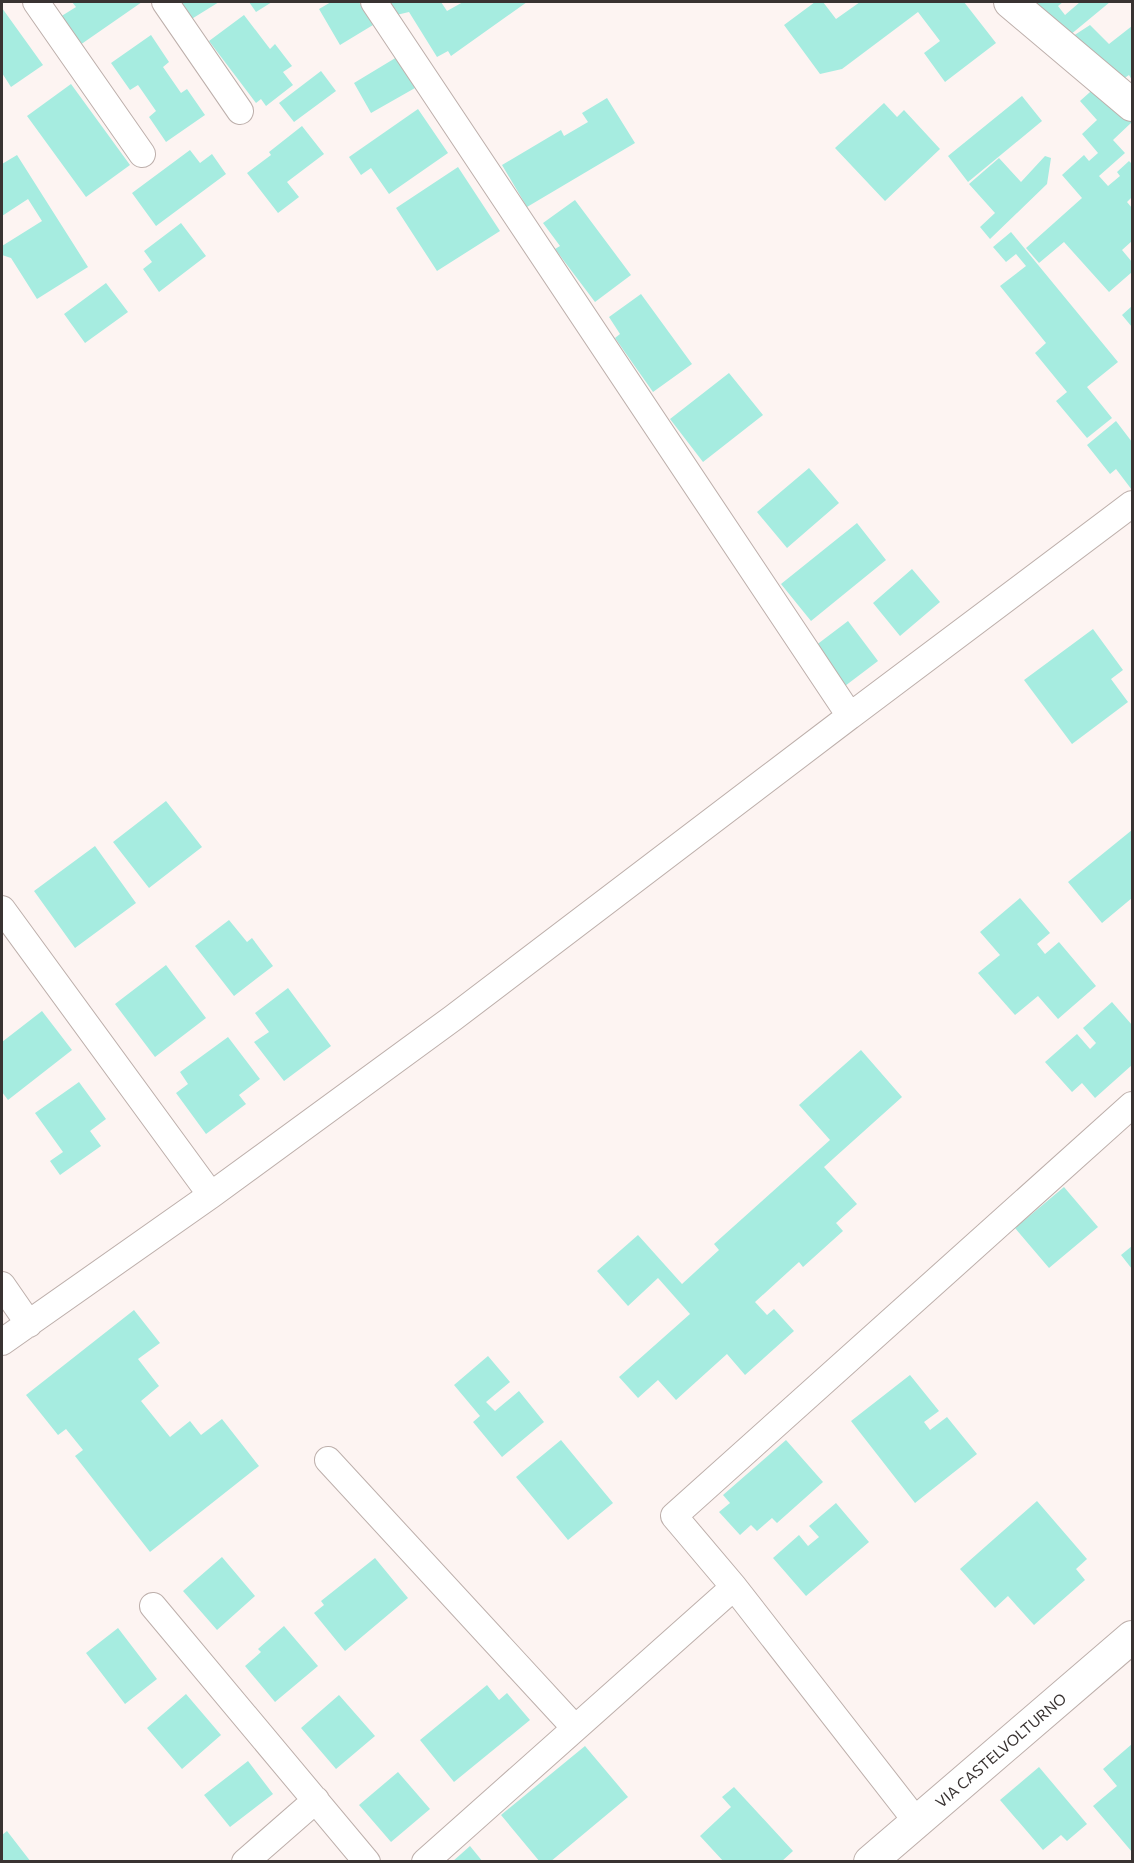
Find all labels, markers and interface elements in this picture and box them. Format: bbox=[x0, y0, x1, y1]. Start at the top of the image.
street label: VIA CASTELVOLTURNO bbox=[931, 1689, 1070, 1811]

